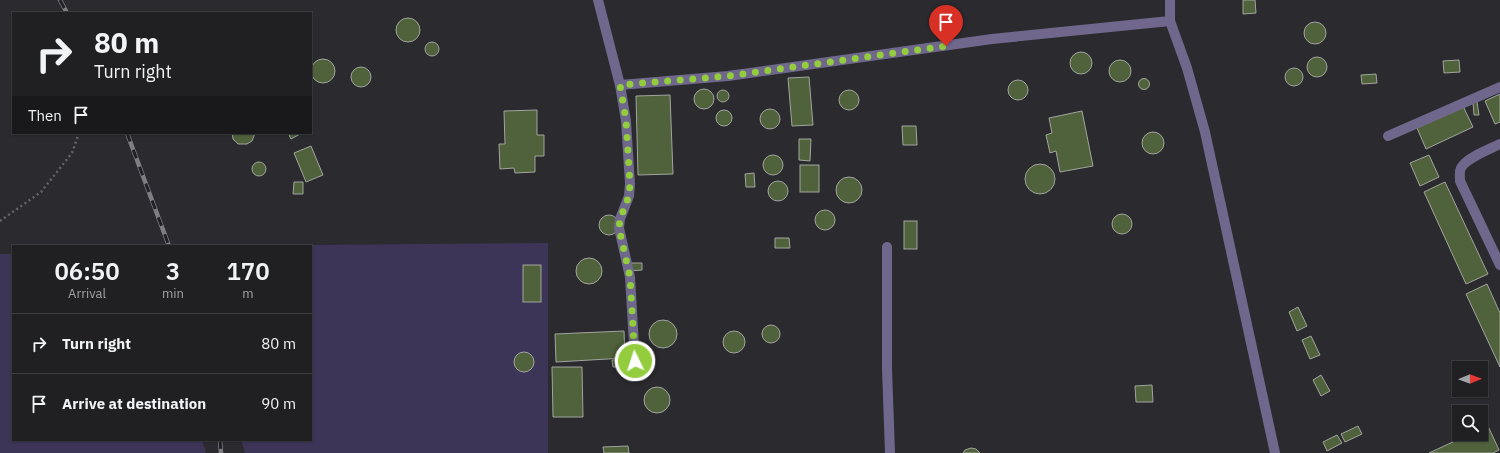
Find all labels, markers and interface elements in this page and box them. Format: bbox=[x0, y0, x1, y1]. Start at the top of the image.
pin bbox=[929, 5, 963, 46]
icon: arrive bbox=[935, 11, 957, 33]
text: 80 m bbox=[94, 24, 159, 61]
icon: right bbox=[28, 28, 80, 80]
text: Turn right bbox=[94, 60, 172, 83]
icon: arrive bbox=[70, 104, 92, 126]
text: Then bbox=[28, 106, 62, 125]
text: 06:50 bbox=[54, 255, 120, 287]
text: 3 bbox=[166, 255, 180, 287]
text: 170 bbox=[226, 255, 270, 287]
text: Arrival bbox=[68, 285, 106, 302]
text: min bbox=[162, 285, 184, 302]
text: m bbox=[242, 285, 254, 302]
icon: right bbox=[28, 333, 50, 355]
text: Turn right bbox=[62, 334, 131, 353]
text: 80 m bbox=[261, 334, 296, 353]
position arrow bbox=[614, 340, 656, 382]
north arrow bbox=[1452, 361, 1488, 397]
map controls bbox=[1452, 361, 1488, 441]
icon: arrive bbox=[28, 393, 50, 415]
text: Arrive at destination bbox=[62, 394, 206, 413]
text: 90 m bbox=[261, 394, 296, 413]
button: search bbox=[1452, 405, 1488, 441]

